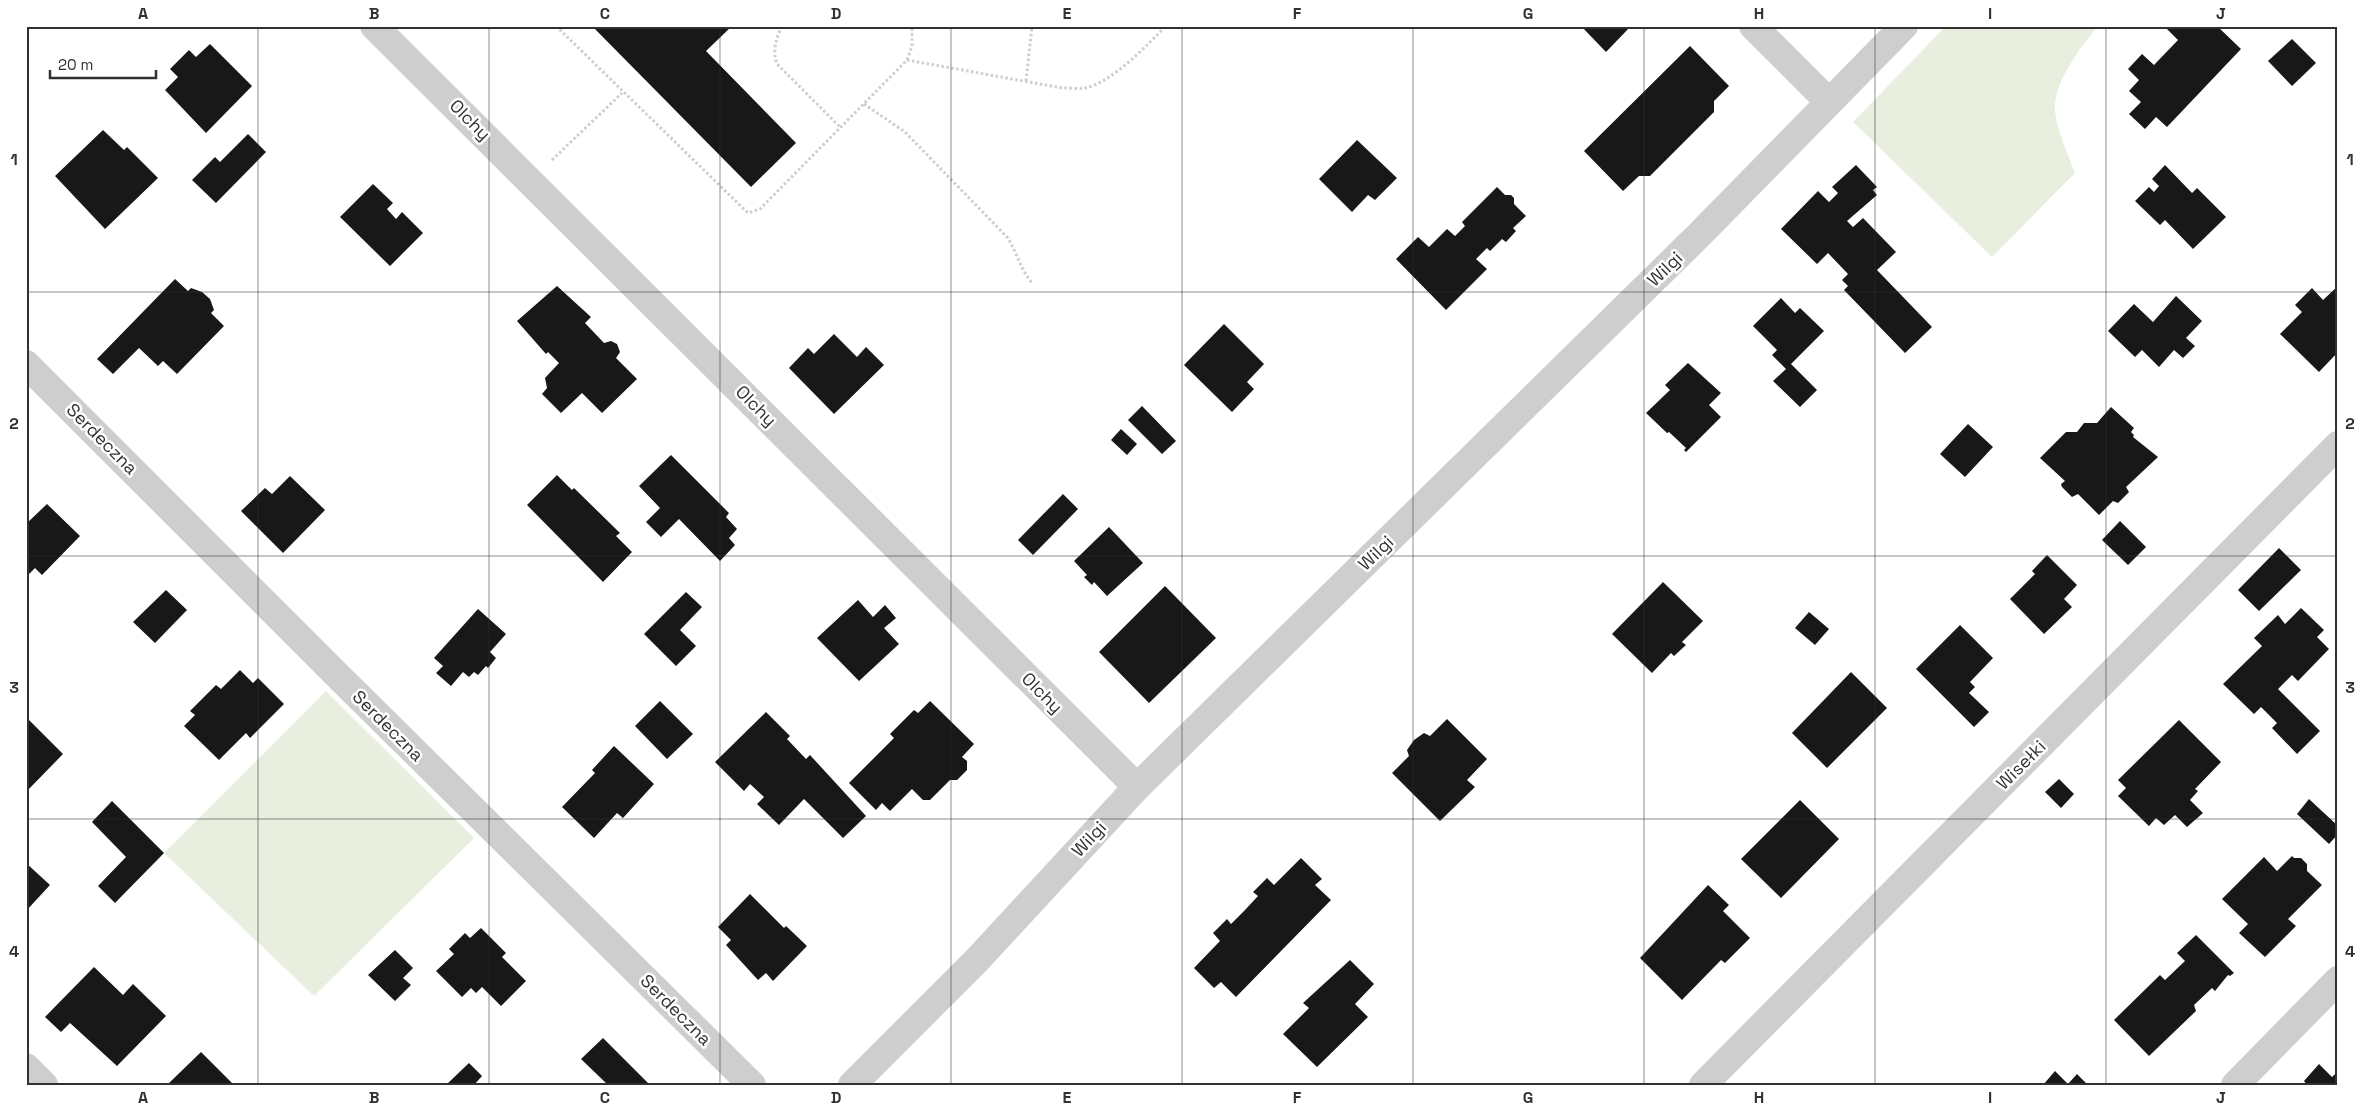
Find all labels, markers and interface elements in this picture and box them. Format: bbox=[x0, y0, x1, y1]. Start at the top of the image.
text: A bbox=[138, 3, 148, 24]
text: B bbox=[369, 3, 379, 24]
text: C bbox=[600, 3, 610, 24]
text: D bbox=[831, 3, 841, 24]
text: E bbox=[1063, 3, 1072, 24]
text: F bbox=[1293, 3, 1302, 24]
text: G bbox=[1523, 3, 1533, 24]
text: H bbox=[1754, 3, 1764, 24]
text: I bbox=[1988, 3, 1992, 24]
text: J bbox=[2216, 3, 2226, 24]
scale bar bbox=[50, 48, 156, 80]
text: 20 m bbox=[58, 55, 93, 74]
street label: Olchy bbox=[445, 94, 496, 145]
text: 1 bbox=[10, 149, 18, 170]
text: 1 bbox=[2346, 149, 2354, 170]
street label: Wilgi bbox=[1642, 246, 1687, 291]
street label: Olchy bbox=[731, 380, 782, 431]
street label: Serdeczna bbox=[62, 398, 143, 479]
text: 2 bbox=[9, 413, 19, 434]
text: 2 bbox=[2345, 413, 2355, 434]
street label: Wilgi bbox=[1353, 530, 1398, 575]
street label: Olchy bbox=[1017, 667, 1068, 718]
text: 3 bbox=[9, 677, 19, 698]
text: 3 bbox=[2345, 677, 2355, 698]
street label: Serdeczna bbox=[348, 685, 429, 766]
street label: Wisełki bbox=[1991, 735, 2050, 794]
street label: Wilgi bbox=[1066, 816, 1111, 861]
text: 4 bbox=[9, 941, 19, 962]
text: 4 bbox=[2345, 941, 2355, 962]
street label: Serdeczna bbox=[636, 969, 717, 1050]
text: A bbox=[138, 1087, 148, 1108]
text: B bbox=[369, 1087, 379, 1108]
text: C bbox=[600, 1087, 610, 1108]
text: D bbox=[831, 1087, 841, 1108]
text: E bbox=[1063, 1087, 1072, 1108]
text: F bbox=[1293, 1087, 1302, 1108]
text: G bbox=[1523, 1087, 1533, 1108]
text: H bbox=[1754, 1087, 1764, 1108]
text: I bbox=[1988, 1087, 1992, 1108]
text: J bbox=[2216, 1087, 2226, 1108]

